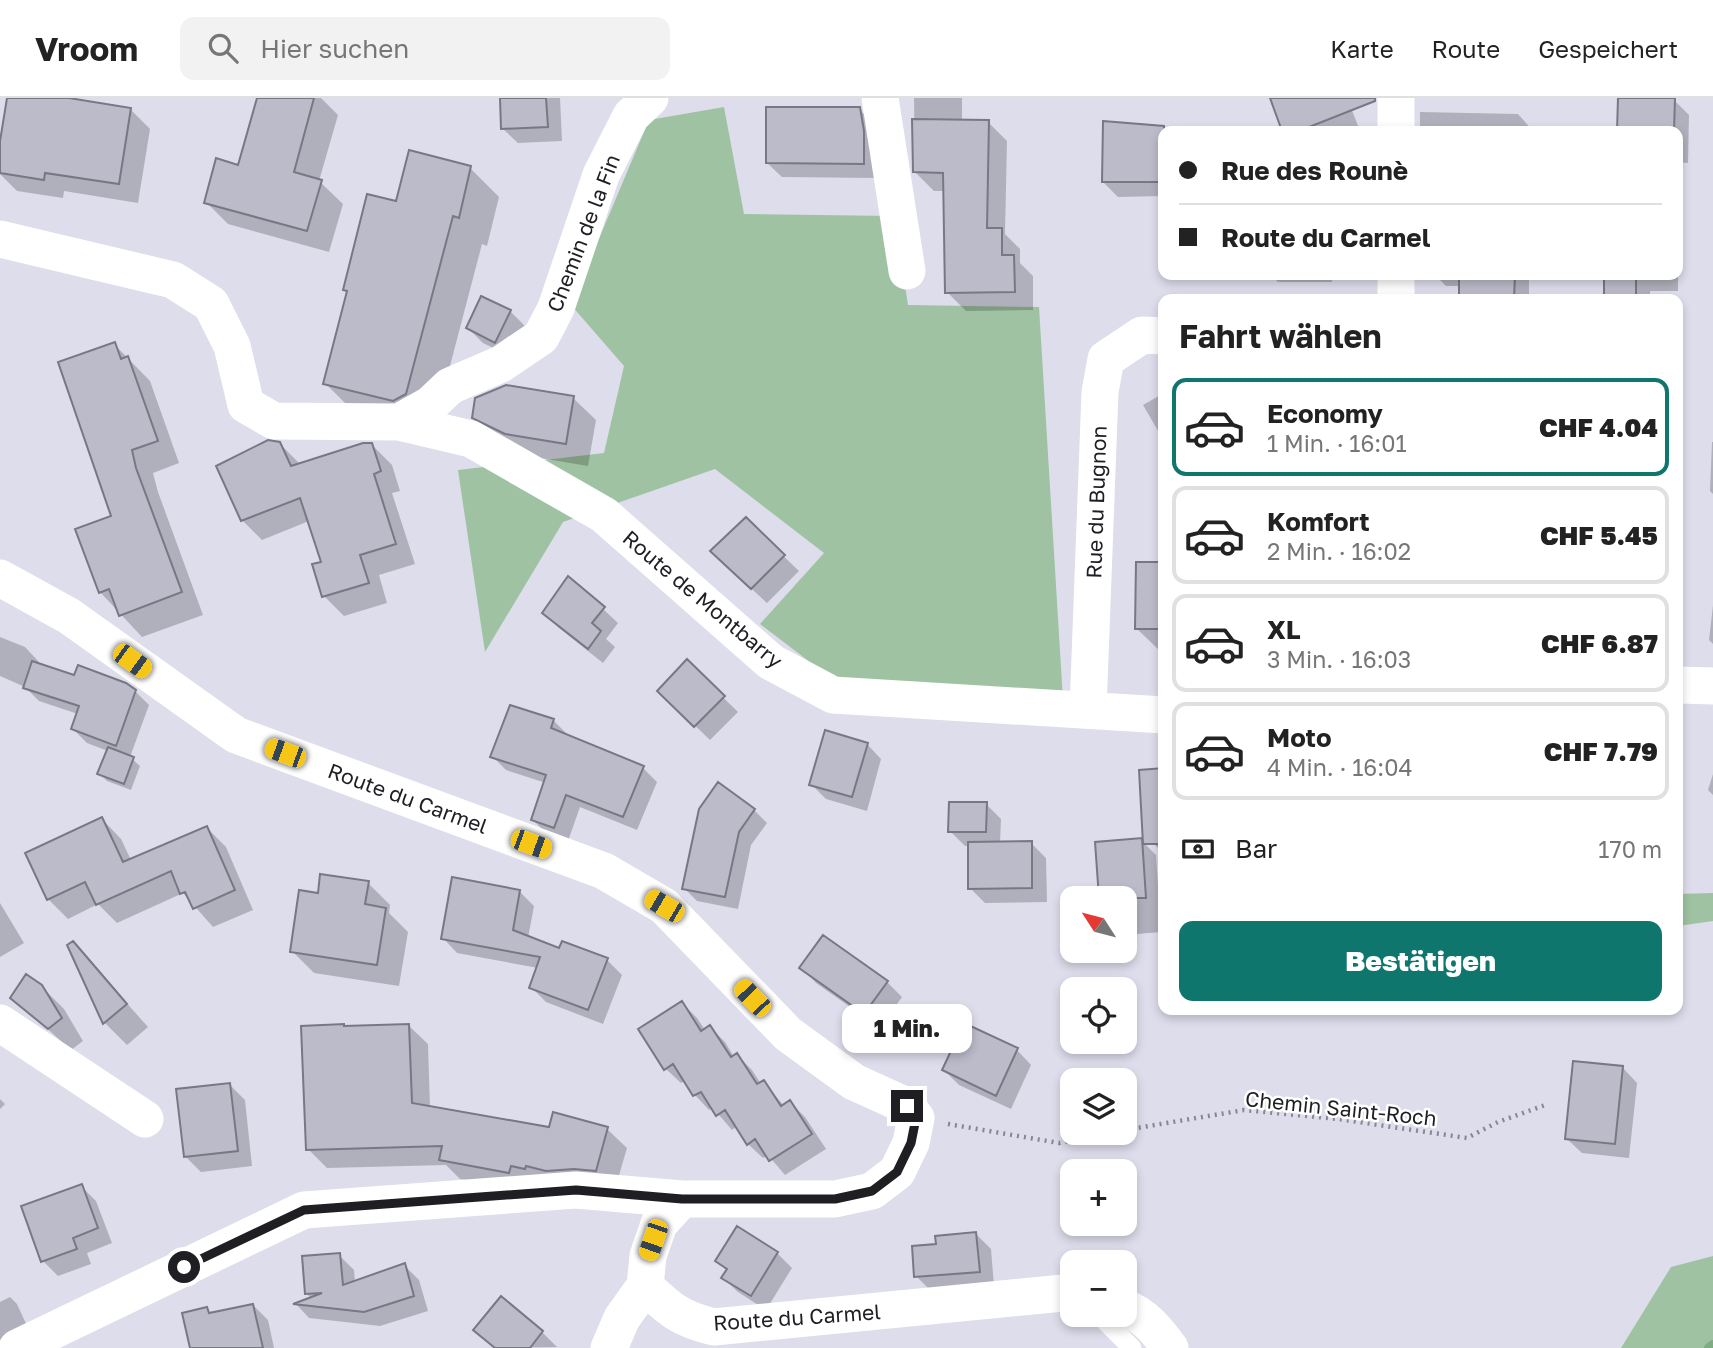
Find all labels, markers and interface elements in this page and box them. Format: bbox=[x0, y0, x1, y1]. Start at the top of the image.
search box bbox=[180, 17, 670, 80]
text: Vroom bbox=[35, 29, 138, 68]
icon: search bbox=[204, 29, 242, 67]
text: Hier suchen bbox=[260, 33, 409, 64]
text: Karte bbox=[1330, 34, 1394, 63]
text: Route bbox=[1432, 34, 1500, 63]
text: Gespeichert bbox=[1538, 34, 1678, 63]
street label: Chemin de la Fin bbox=[541, 150, 625, 316]
text: Rue des Rounè bbox=[1221, 155, 1408, 186]
text: Route du Carmel bbox=[1221, 222, 1430, 253]
text: Fahrt wählen bbox=[1179, 317, 1382, 355]
icon: car bbox=[1183, 396, 1246, 459]
text: Economy bbox=[1267, 398, 1383, 429]
text: CHF 4.04 bbox=[1539, 412, 1658, 443]
street label: Rue du Bugnon bbox=[1080, 425, 1112, 579]
text: 1 Min. · 16:01 bbox=[1267, 429, 1407, 457]
icon: car bbox=[1183, 504, 1246, 567]
text: Komfort bbox=[1267, 506, 1370, 537]
text: CHF 5.45 bbox=[1540, 520, 1658, 551]
street label: Route de Montbarry bbox=[618, 524, 788, 674]
text: 2 Min. · 16:02 bbox=[1267, 537, 1411, 565]
icon: car bbox=[1183, 612, 1246, 675]
text: XL bbox=[1267, 614, 1301, 645]
text: CHF 6.87 bbox=[1541, 628, 1658, 659]
car bbox=[109, 640, 156, 682]
text: 3 Min. · 16:03 bbox=[1267, 645, 1411, 673]
icon: car bbox=[1183, 720, 1246, 783]
text: Moto bbox=[1267, 722, 1332, 753]
car bbox=[262, 736, 309, 770]
text: CHF 7.79 bbox=[1544, 736, 1658, 767]
text: 4 Min. · 16:04 bbox=[1267, 753, 1412, 781]
street label: Route du Carmel bbox=[325, 757, 491, 839]
car bbox=[508, 827, 555, 861]
icon: cash bbox=[1179, 830, 1217, 868]
text: Bar bbox=[1235, 833, 1277, 864]
text: 170 m bbox=[1598, 835, 1662, 863]
car bbox=[641, 886, 688, 926]
north arrow bbox=[1060, 886, 1138, 962]
map controls bbox=[1060, 886, 1137, 1327]
button: Bestätigen bbox=[1179, 921, 1662, 1001]
car bbox=[730, 976, 775, 1020]
button: locate bbox=[1060, 977, 1137, 1054]
callout: 1 Min. bbox=[842, 1004, 972, 1054]
text: 1 Min. bbox=[874, 1014, 940, 1042]
button: layers bbox=[1060, 1068, 1137, 1145]
street label: Chemin Saint-Roch bbox=[1244, 1085, 1438, 1131]
route end bbox=[891, 1090, 923, 1122]
button: + bbox=[1060, 1159, 1137, 1236]
car bbox=[637, 1217, 670, 1263]
button: − bbox=[1060, 1250, 1137, 1327]
route start bbox=[168, 1251, 200, 1283]
street label: Route du Carmel bbox=[712, 1298, 882, 1336]

